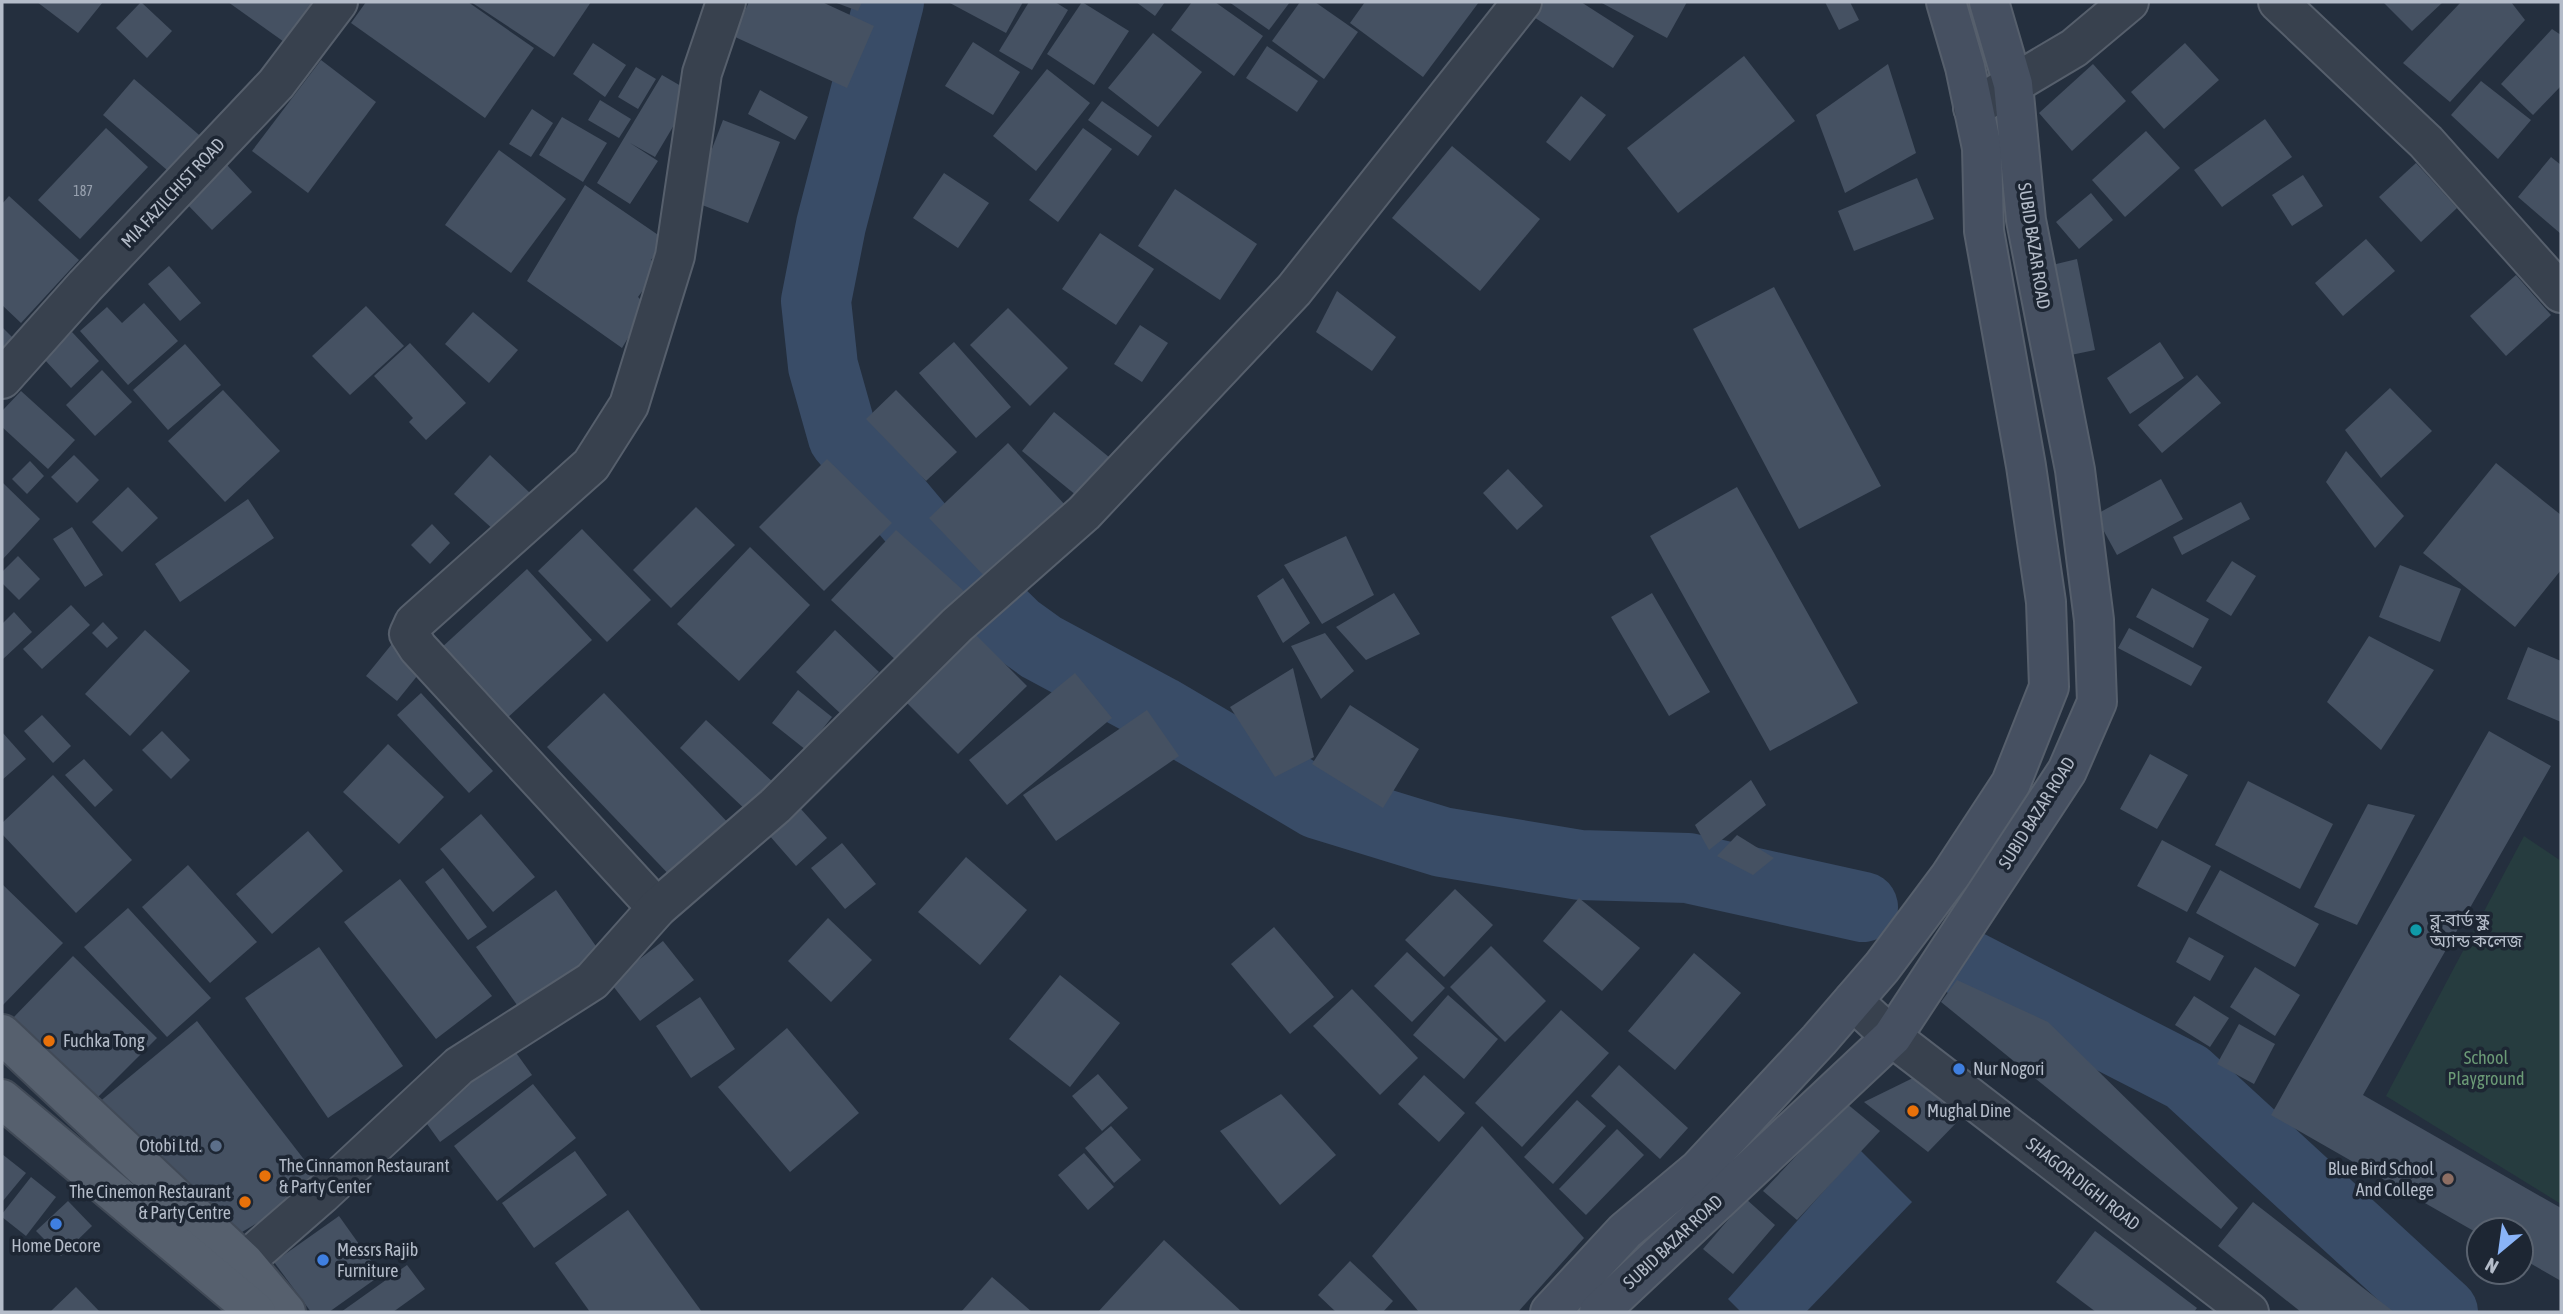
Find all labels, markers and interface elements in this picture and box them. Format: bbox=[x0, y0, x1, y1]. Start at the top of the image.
street label: MIA FAZILCHIST ROAD bbox=[116, 133, 229, 252]
street label: SUBID BAZAR ROAD bbox=[2014, 181, 2055, 311]
house number: 187 bbox=[73, 183, 93, 199]
street label: SUBID BAZAR ROAD bbox=[1994, 753, 2079, 873]
place label: ব্লু-বার্ড স্কুল অ্যান্ড কলেজ bbox=[2429, 909, 2523, 951]
marker: ব্লু-বার্ড স্কুল অ্যান্ড কলেজ bbox=[2408, 922, 2424, 938]
place label: Fuchka Tong bbox=[63, 1030, 145, 1051]
marker: Fuchka Tong bbox=[41, 1033, 57, 1049]
park label: School Playground bbox=[2448, 1047, 2524, 1089]
place label: Nur Nogori bbox=[1973, 1058, 2044, 1079]
marker: Nur Nogori bbox=[1951, 1061, 1967, 1077]
place label: Mughal Dine bbox=[1927, 1100, 2011, 1121]
marker: Mughal Dine bbox=[1905, 1103, 1921, 1119]
street label: SHAGOR DIGHI ROAD bbox=[2022, 1133, 2144, 1234]
place label: Otobi Ltd. bbox=[139, 1135, 202, 1156]
marker: Otobi Ltd. bbox=[208, 1138, 224, 1154]
place label: The Cinnamon Restaurant & Party Center bbox=[279, 1155, 450, 1197]
place label: Blue Bird School And College bbox=[2328, 1158, 2434, 1200]
marker: The Cinnamon Restaurant & Party Center bbox=[257, 1168, 273, 1184]
marker: Blue Bird School And College bbox=[2440, 1171, 2456, 1187]
place label: The Cinemon Restaurant & Party Centre bbox=[69, 1181, 231, 1223]
street label: SUBID BAZAR ROAD bbox=[1619, 1190, 1727, 1293]
marker: The Cinemon Restaurant & Party Centre bbox=[237, 1194, 253, 1210]
marker: Home Decore bbox=[48, 1216, 64, 1232]
north arrow bbox=[2465, 1216, 2535, 1286]
place label: Home Decore bbox=[11, 1235, 101, 1256]
place label: Messrs Rajib Furniture bbox=[337, 1239, 418, 1281]
marker: Messrs Rajib Furniture bbox=[315, 1252, 331, 1268]
text: N bbox=[2482, 1254, 2502, 1278]

